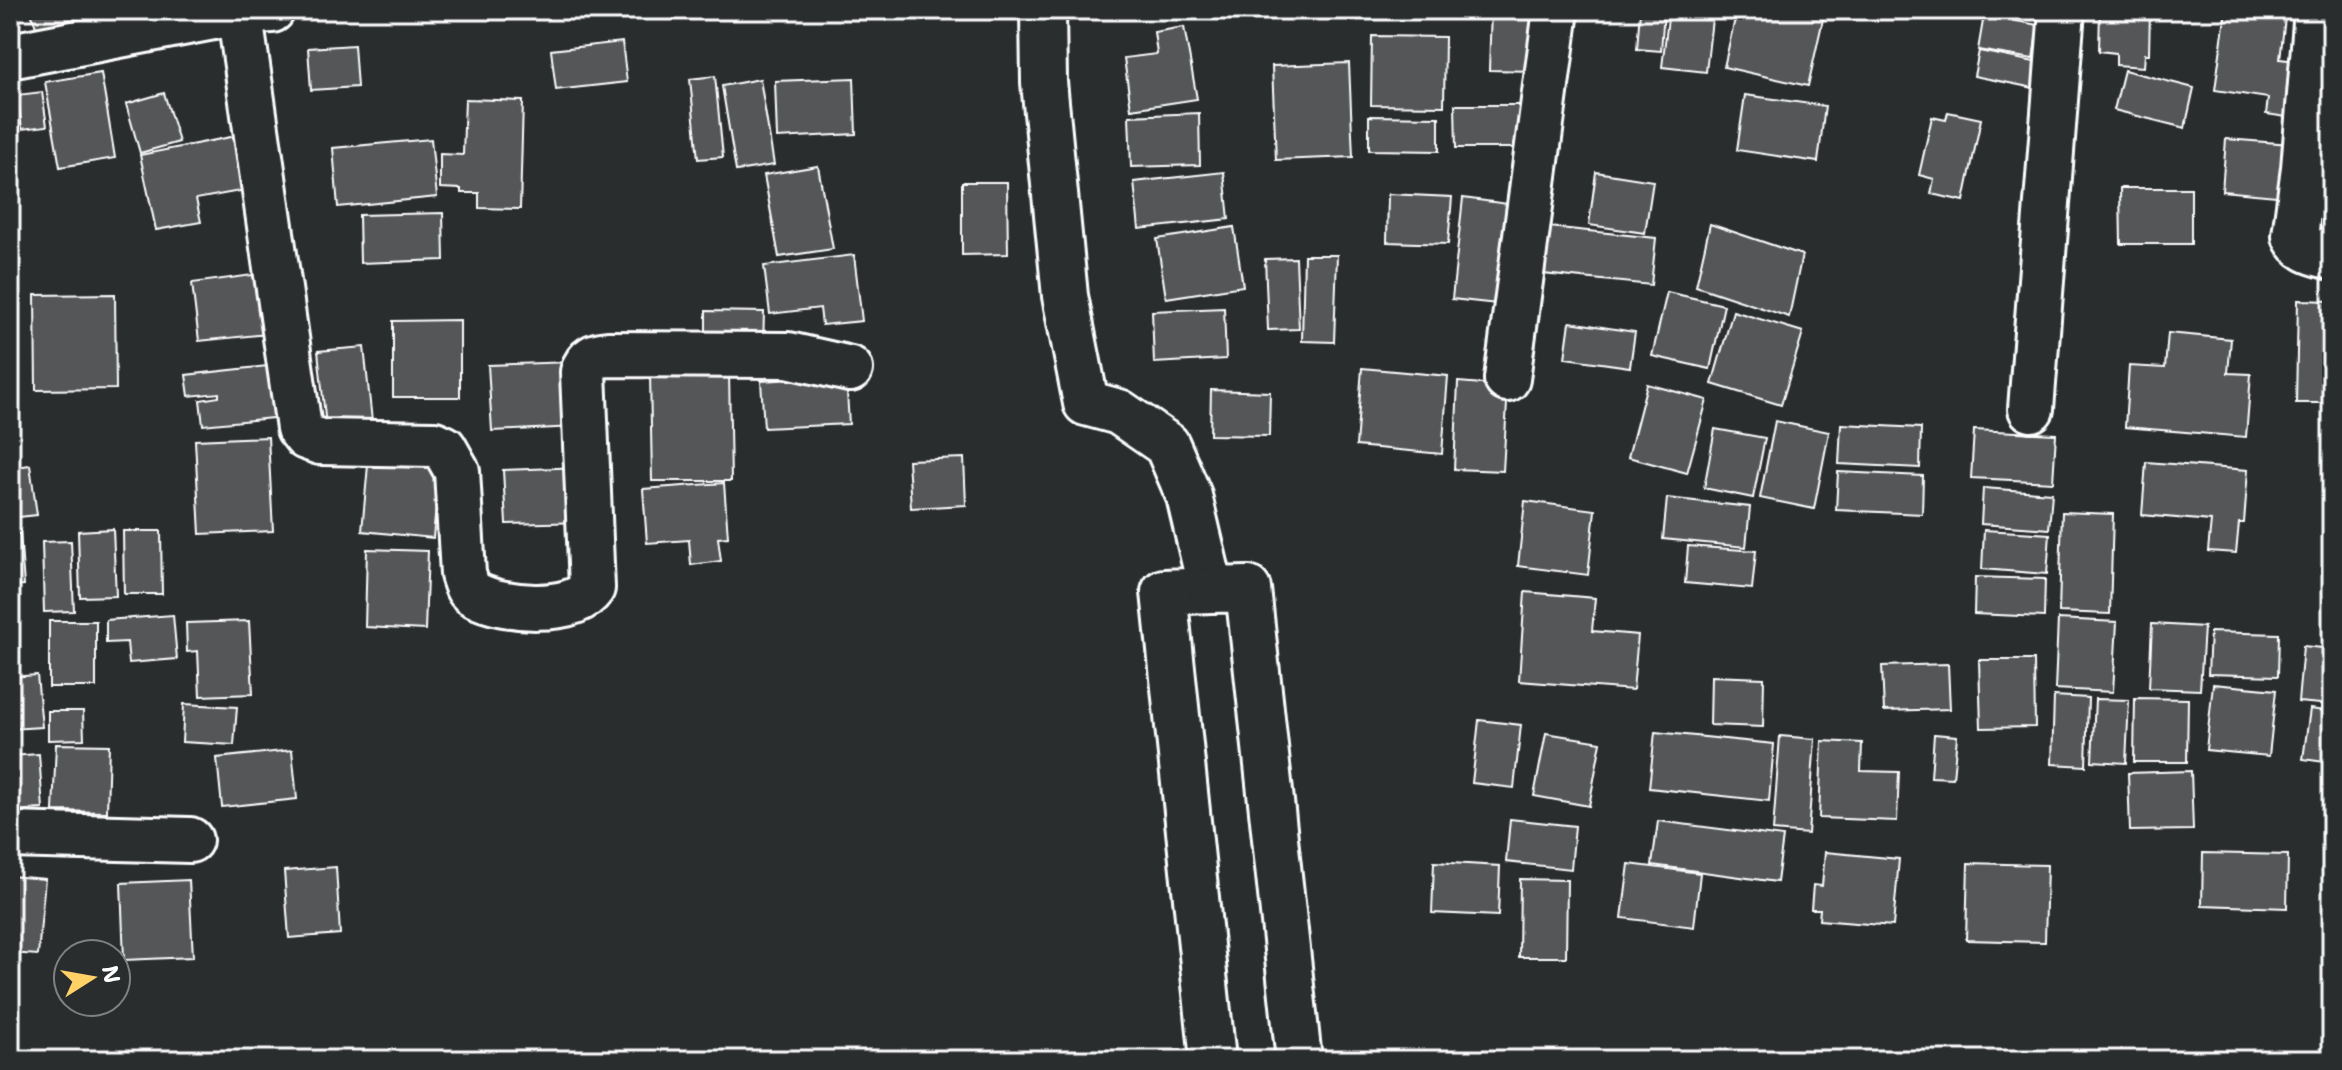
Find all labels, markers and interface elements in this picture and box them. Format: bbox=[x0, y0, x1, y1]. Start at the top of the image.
north arrow bbox=[52, 938, 132, 1018]
text: N bbox=[95, 963, 127, 986]

